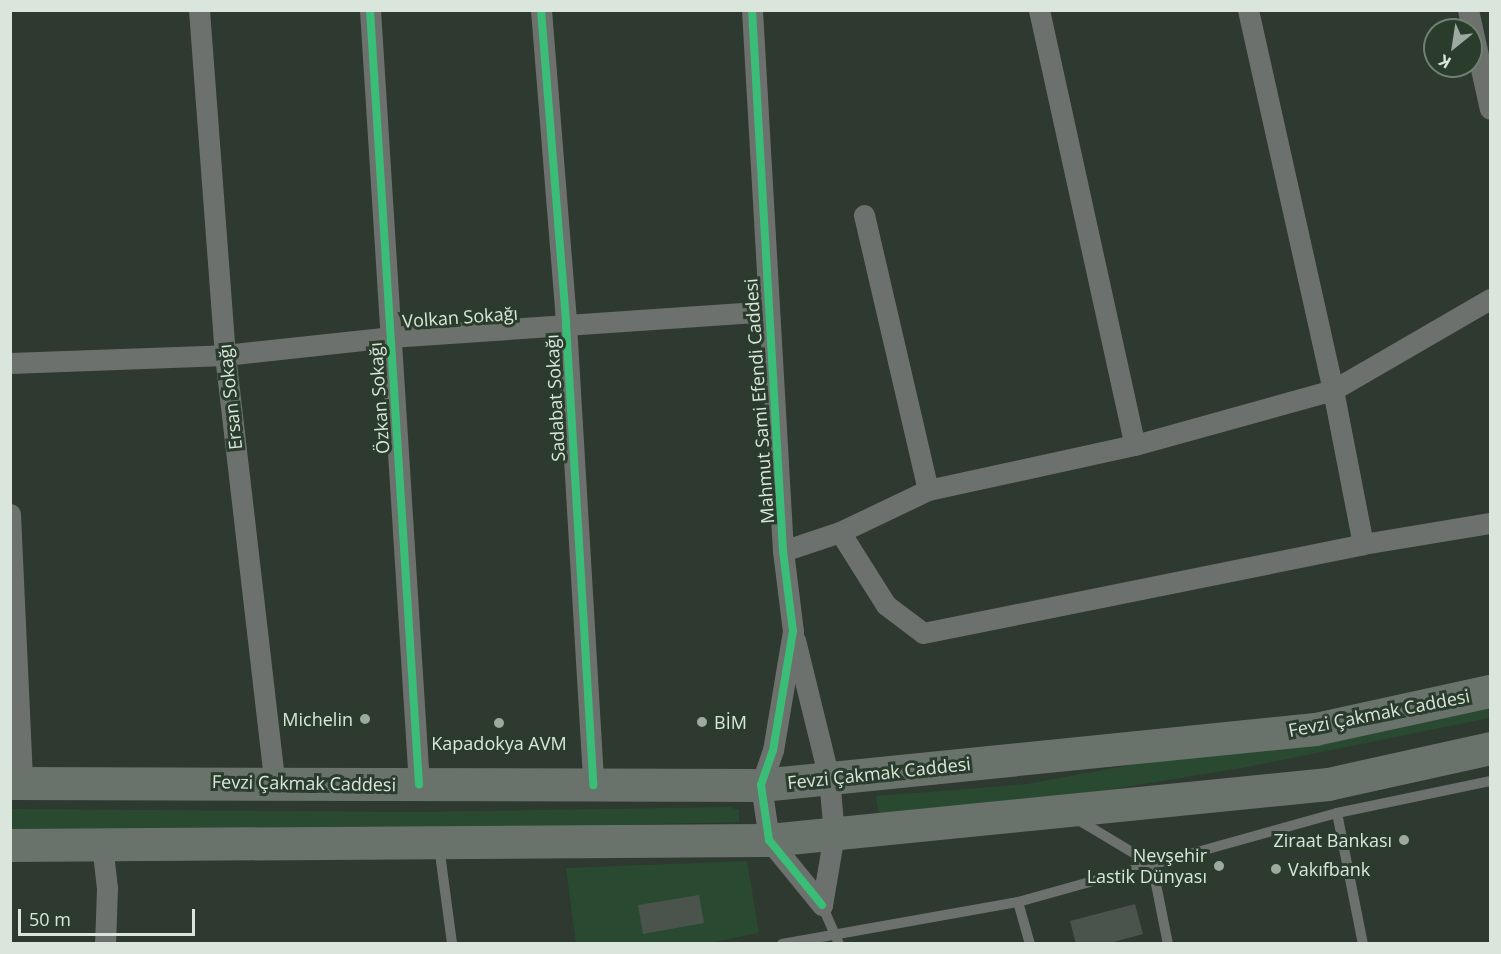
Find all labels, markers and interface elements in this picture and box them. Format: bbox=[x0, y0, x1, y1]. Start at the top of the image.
north arrow bbox=[1423, 18, 1483, 78]
text: K bbox=[1435, 50, 1455, 74]
street label: Mahmut Sami Efendi Caddesi bbox=[740, 278, 778, 524]
street label: Volkan Sokağı bbox=[402, 302, 518, 332]
street label: Sadabat Sokağı bbox=[541, 334, 569, 462]
street label: Özkan Sokağı bbox=[364, 341, 394, 455]
street label: Ersan Sokağı bbox=[214, 343, 246, 451]
street label: Fevzi Çakmak Caddesi bbox=[1287, 685, 1471, 741]
place label: Michelin bbox=[282, 708, 353, 730]
place label: BİM bbox=[714, 711, 747, 733]
marker: Michelin bbox=[358, 712, 372, 726]
marker: BİM bbox=[695, 715, 709, 729]
marker: Kapadokya AVM bbox=[492, 716, 506, 730]
place label: Kapadokya AVM bbox=[431, 732, 567, 754]
street label: Fevzi Çakmak Caddesi bbox=[786, 753, 972, 793]
street label: Fevzi Çakmak Caddesi bbox=[212, 771, 396, 795]
place label: Ziraat Bankası bbox=[1273, 829, 1392, 851]
marker: Ziraat Bankası bbox=[1397, 833, 1411, 847]
place label: Nevşehir Lastik Dünyası bbox=[1087, 845, 1207, 888]
place label: Vakıfbank bbox=[1288, 858, 1370, 880]
marker: Nevşehir Lastik Dünyası bbox=[1212, 859, 1226, 873]
marker: Vakıfbank bbox=[1269, 862, 1283, 876]
scale bar bbox=[21, 897, 198, 935]
text: 50 m bbox=[29, 907, 71, 931]

